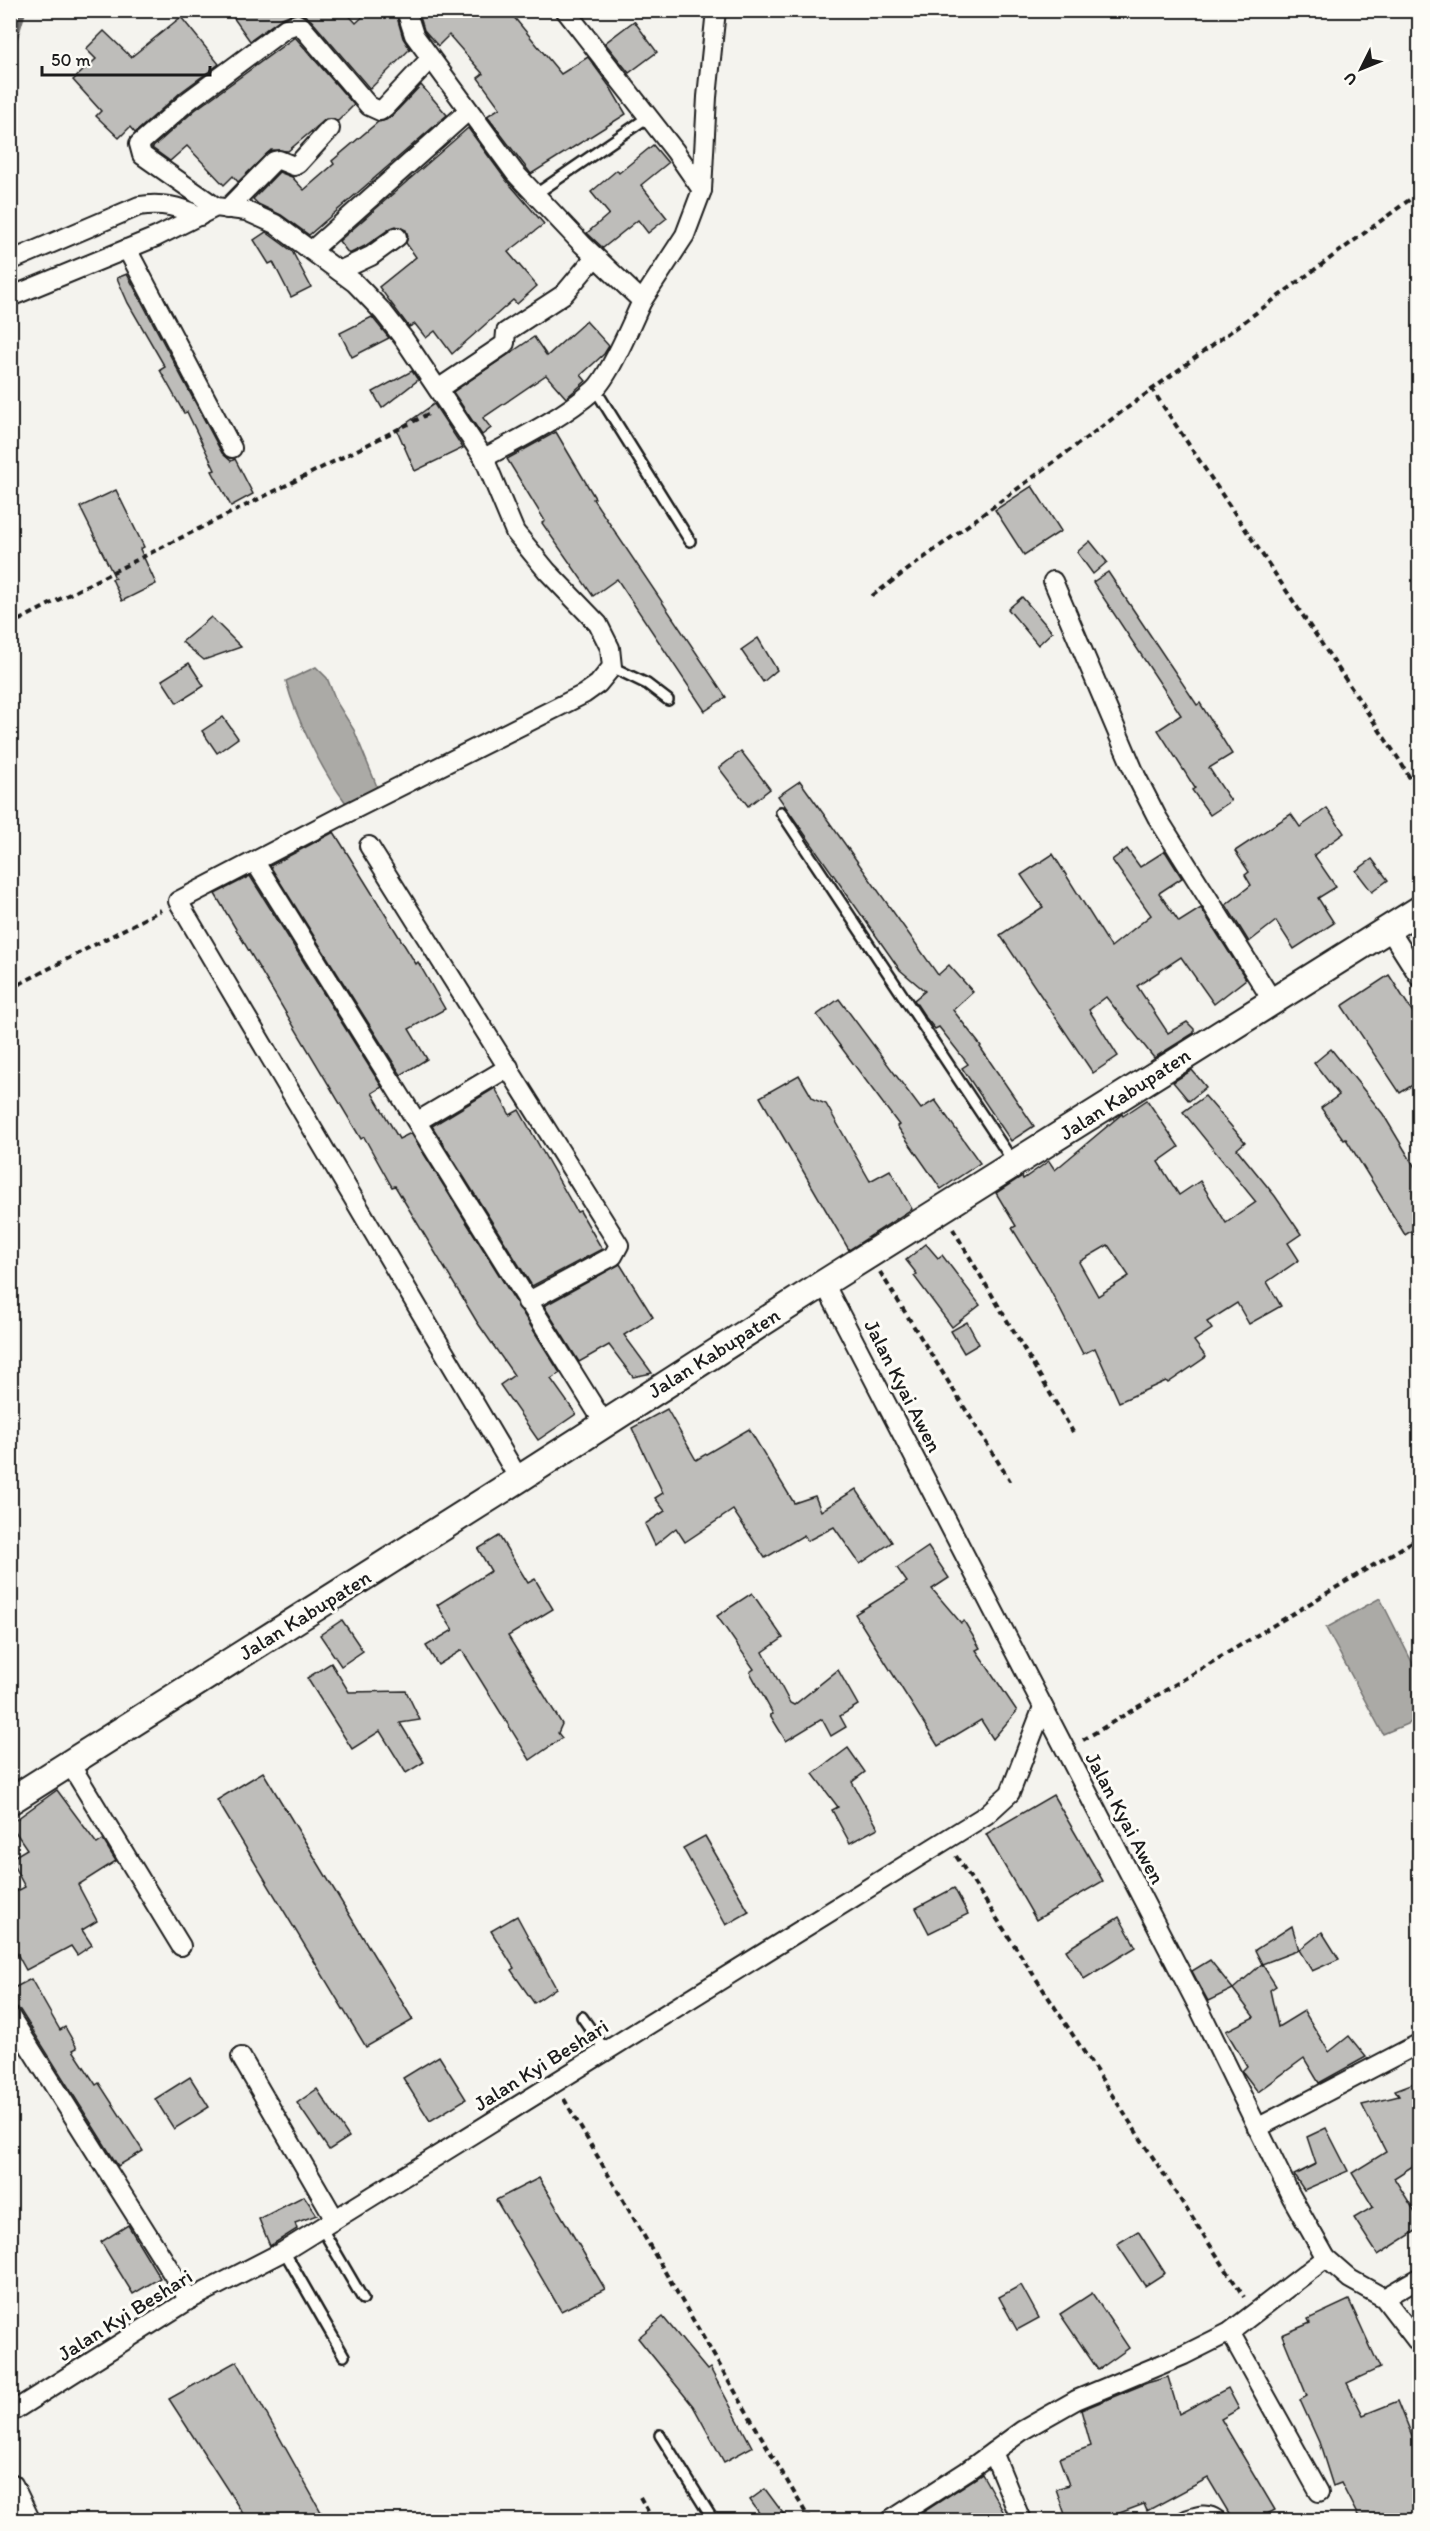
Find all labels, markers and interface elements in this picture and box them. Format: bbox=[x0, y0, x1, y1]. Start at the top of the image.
scale bar bbox=[42, 39, 210, 77]
north arrow bbox=[1331, 39, 1391, 99]
text: 50 m bbox=[51, 49, 91, 71]
text: U bbox=[1340, 69, 1361, 89]
street label: Jalan Kabupaten bbox=[1055, 1042, 1195, 1145]
street label: Jalan Kabupaten bbox=[643, 1302, 784, 1403]
street label: Jalan Kyai Awen bbox=[859, 1315, 948, 1456]
street label: Jalan Kabupaten bbox=[234, 1564, 375, 1665]
street label: Jalan Kyai Awen bbox=[1080, 1748, 1171, 1888]
street label: Jalan Kyi Beshari bbox=[469, 2013, 613, 2116]
street label: Jalan Kyi Beshari bbox=[53, 2263, 197, 2366]

